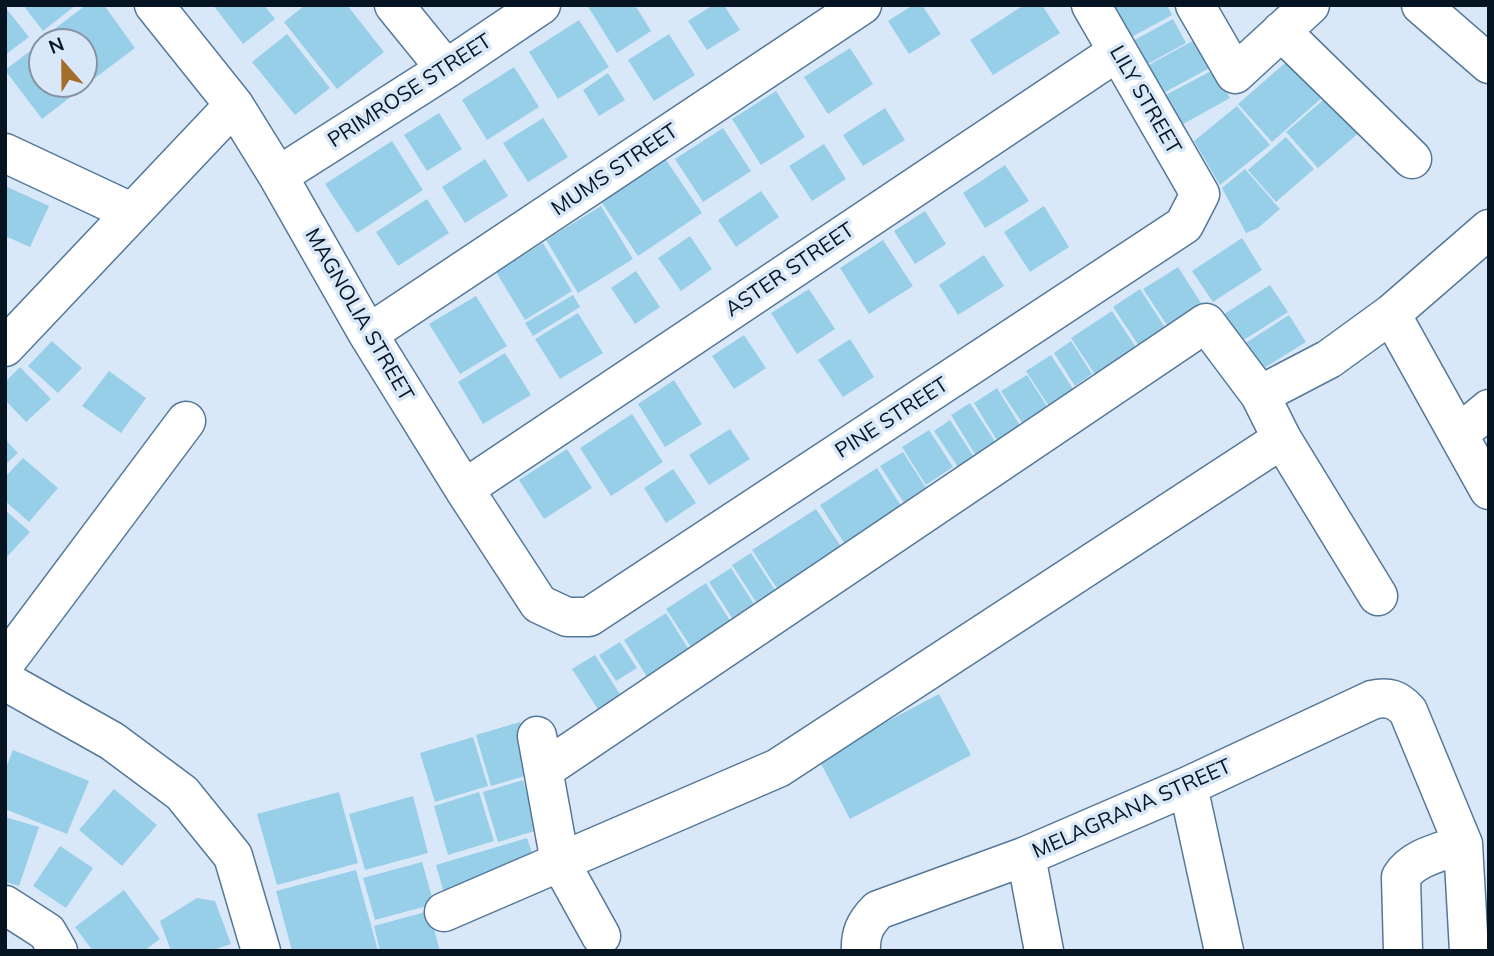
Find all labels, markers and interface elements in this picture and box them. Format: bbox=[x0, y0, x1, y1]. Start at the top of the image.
north arrow bbox=[28, 28, 98, 98]
street label: PRIMROSE STREET bbox=[323, 29, 497, 153]
text: N bbox=[45, 31, 67, 59]
street label: LILY STREET bbox=[1104, 41, 1186, 159]
street label: MUMS STREET bbox=[547, 118, 683, 222]
street label: ASTER STREET bbox=[721, 218, 859, 322]
street label: MAGNOLIA STREET bbox=[299, 224, 419, 406]
street label: PINE STREET bbox=[831, 372, 953, 464]
street label: MELAGRANA STREET bbox=[1029, 754, 1235, 864]

